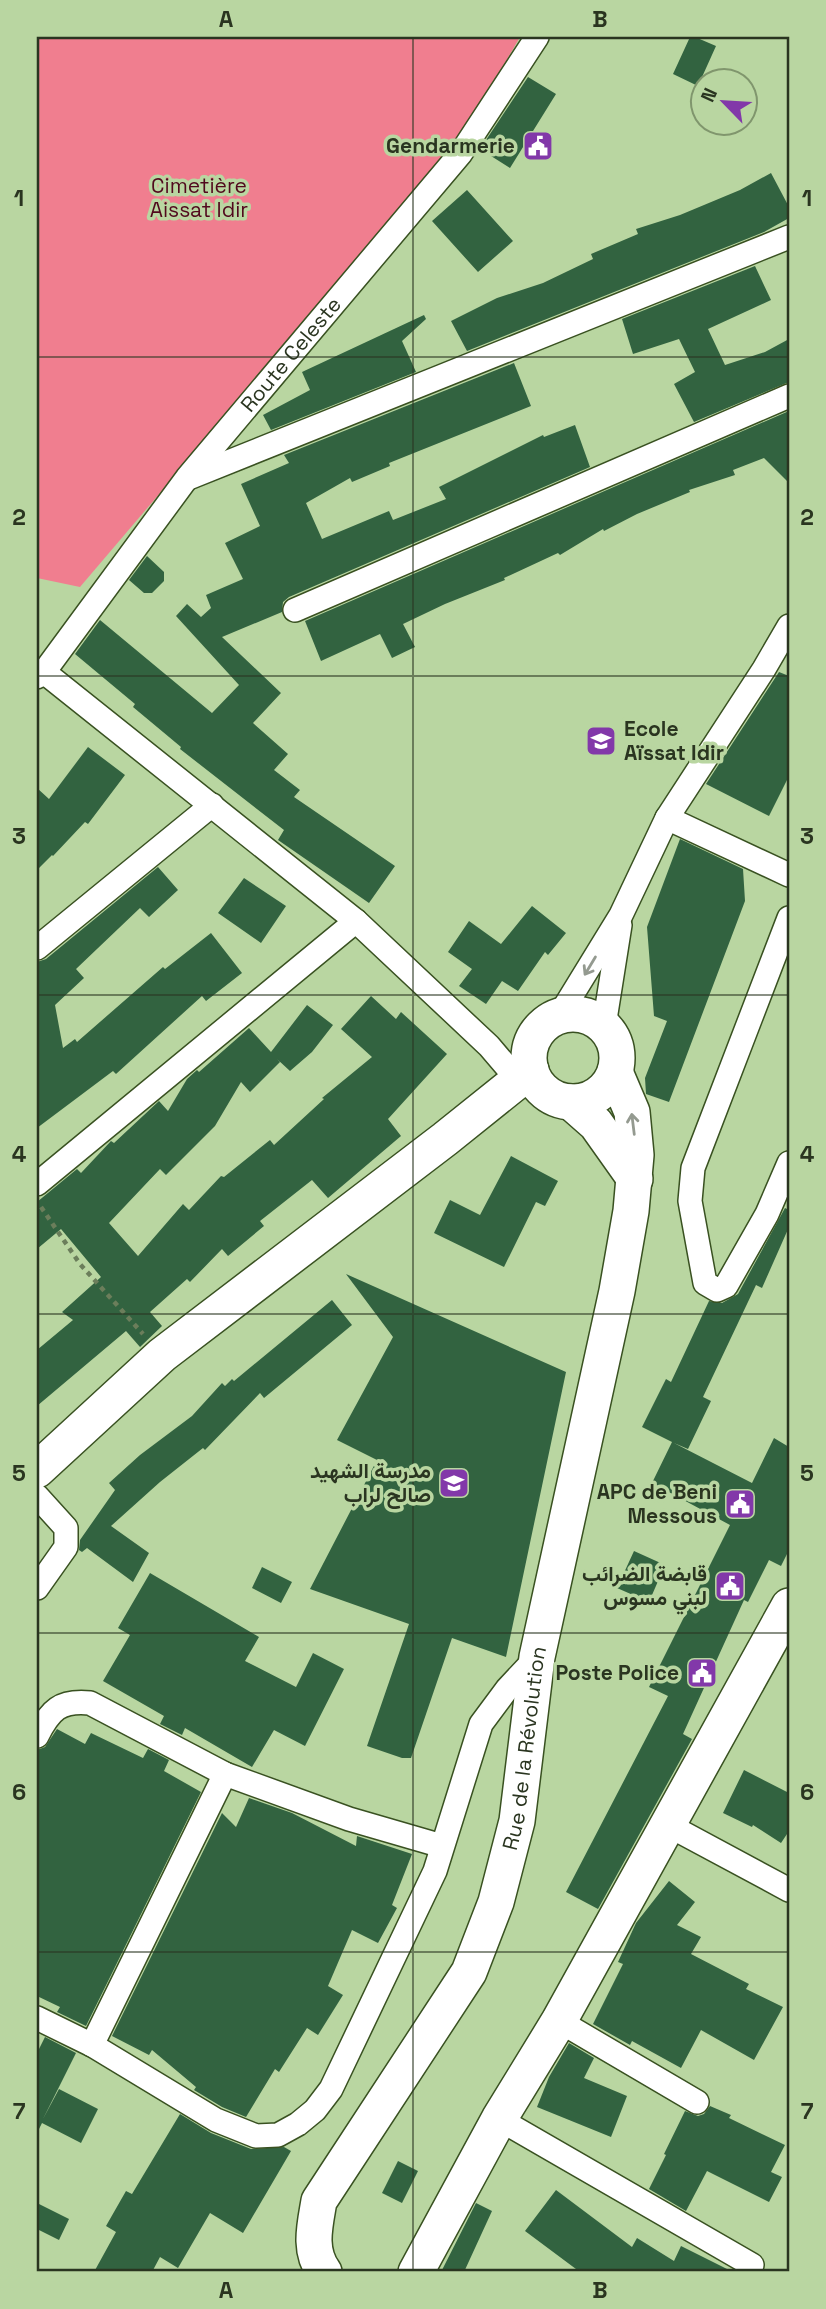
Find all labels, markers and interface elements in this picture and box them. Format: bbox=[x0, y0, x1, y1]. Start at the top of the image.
text: A bbox=[219, 4, 234, 34]
text: B bbox=[592, 4, 608, 34]
north arrow bbox=[690, 66, 760, 136]
text: N bbox=[695, 84, 723, 106]
public building icon: Gendarmerie bbox=[521, 129, 555, 163]
place label: Gendarmerie bbox=[386, 132, 515, 159]
park label: Cimetière Aissat Idir bbox=[150, 172, 248, 223]
text: 1 bbox=[14, 183, 24, 213]
text: 1 bbox=[802, 183, 812, 213]
street label: Route Celeste bbox=[234, 291, 347, 417]
text: 2 bbox=[12, 502, 26, 532]
text: 2 bbox=[800, 502, 814, 532]
place label: Ecole Aïssat Idir bbox=[624, 715, 724, 766]
school or university icon: Ecole Aïssat Idir bbox=[584, 724, 618, 758]
text: 3 bbox=[12, 821, 26, 851]
text: 3 bbox=[800, 821, 814, 851]
one-way arrow bbox=[583, 955, 597, 975]
one-way arrow bbox=[627, 1113, 640, 1136]
text: 4 bbox=[12, 1139, 27, 1169]
text: 4 bbox=[800, 1139, 815, 1169]
place label: مدرسة الشهيد صالح لراب bbox=[310, 1457, 431, 1509]
text: 5 bbox=[12, 1458, 26, 1488]
text: 5 bbox=[800, 1458, 814, 1488]
school or university icon: مدرسة الشهيد صالح لراب bbox=[437, 1466, 471, 1500]
place label: APC de Beni Messous bbox=[597, 1478, 717, 1529]
public building icon: APC de Beni Messous bbox=[723, 1487, 757, 1521]
place label: قابضة الضرائب لبني مسوس bbox=[582, 1560, 707, 1615]
public building icon: قابضة الضرائب لبني مسوس bbox=[713, 1569, 747, 1603]
street label: Rue de la Révolution bbox=[496, 1643, 552, 1853]
public building icon: Poste Police bbox=[685, 1656, 719, 1690]
place label: Poste Police bbox=[555, 1659, 679, 1686]
text: 6 bbox=[12, 1777, 26, 1807]
text: 6 bbox=[800, 1777, 814, 1807]
text: 7 bbox=[13, 2096, 26, 2126]
text: 7 bbox=[801, 2096, 814, 2126]
text: A bbox=[219, 2275, 234, 2305]
text: B bbox=[592, 2275, 608, 2305]

